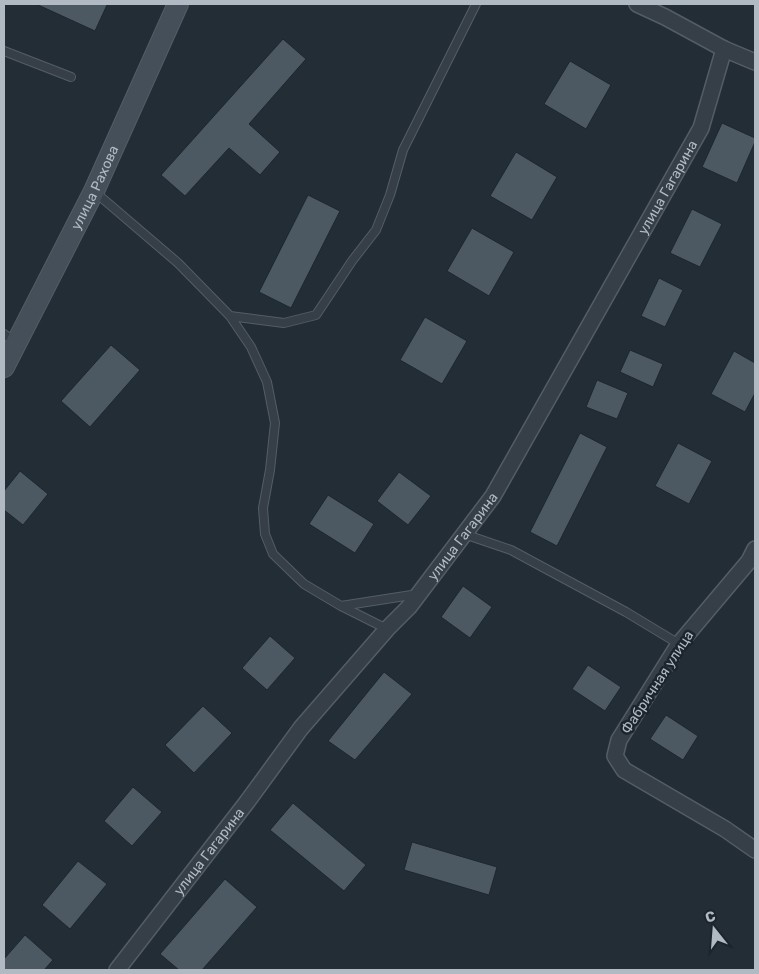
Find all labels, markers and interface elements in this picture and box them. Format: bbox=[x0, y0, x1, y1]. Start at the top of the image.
street label: улица Гагарина bbox=[634, 137, 701, 238]
street label: улица Рахова bbox=[68, 143, 122, 233]
street label: улица Гагарина bbox=[424, 489, 502, 584]
street label: Фабричная улица bbox=[618, 627, 697, 737]
street label: улица Гагарина bbox=[170, 805, 248, 899]
north arrow bbox=[689, 904, 739, 954]
text: С bbox=[703, 907, 718, 927]

